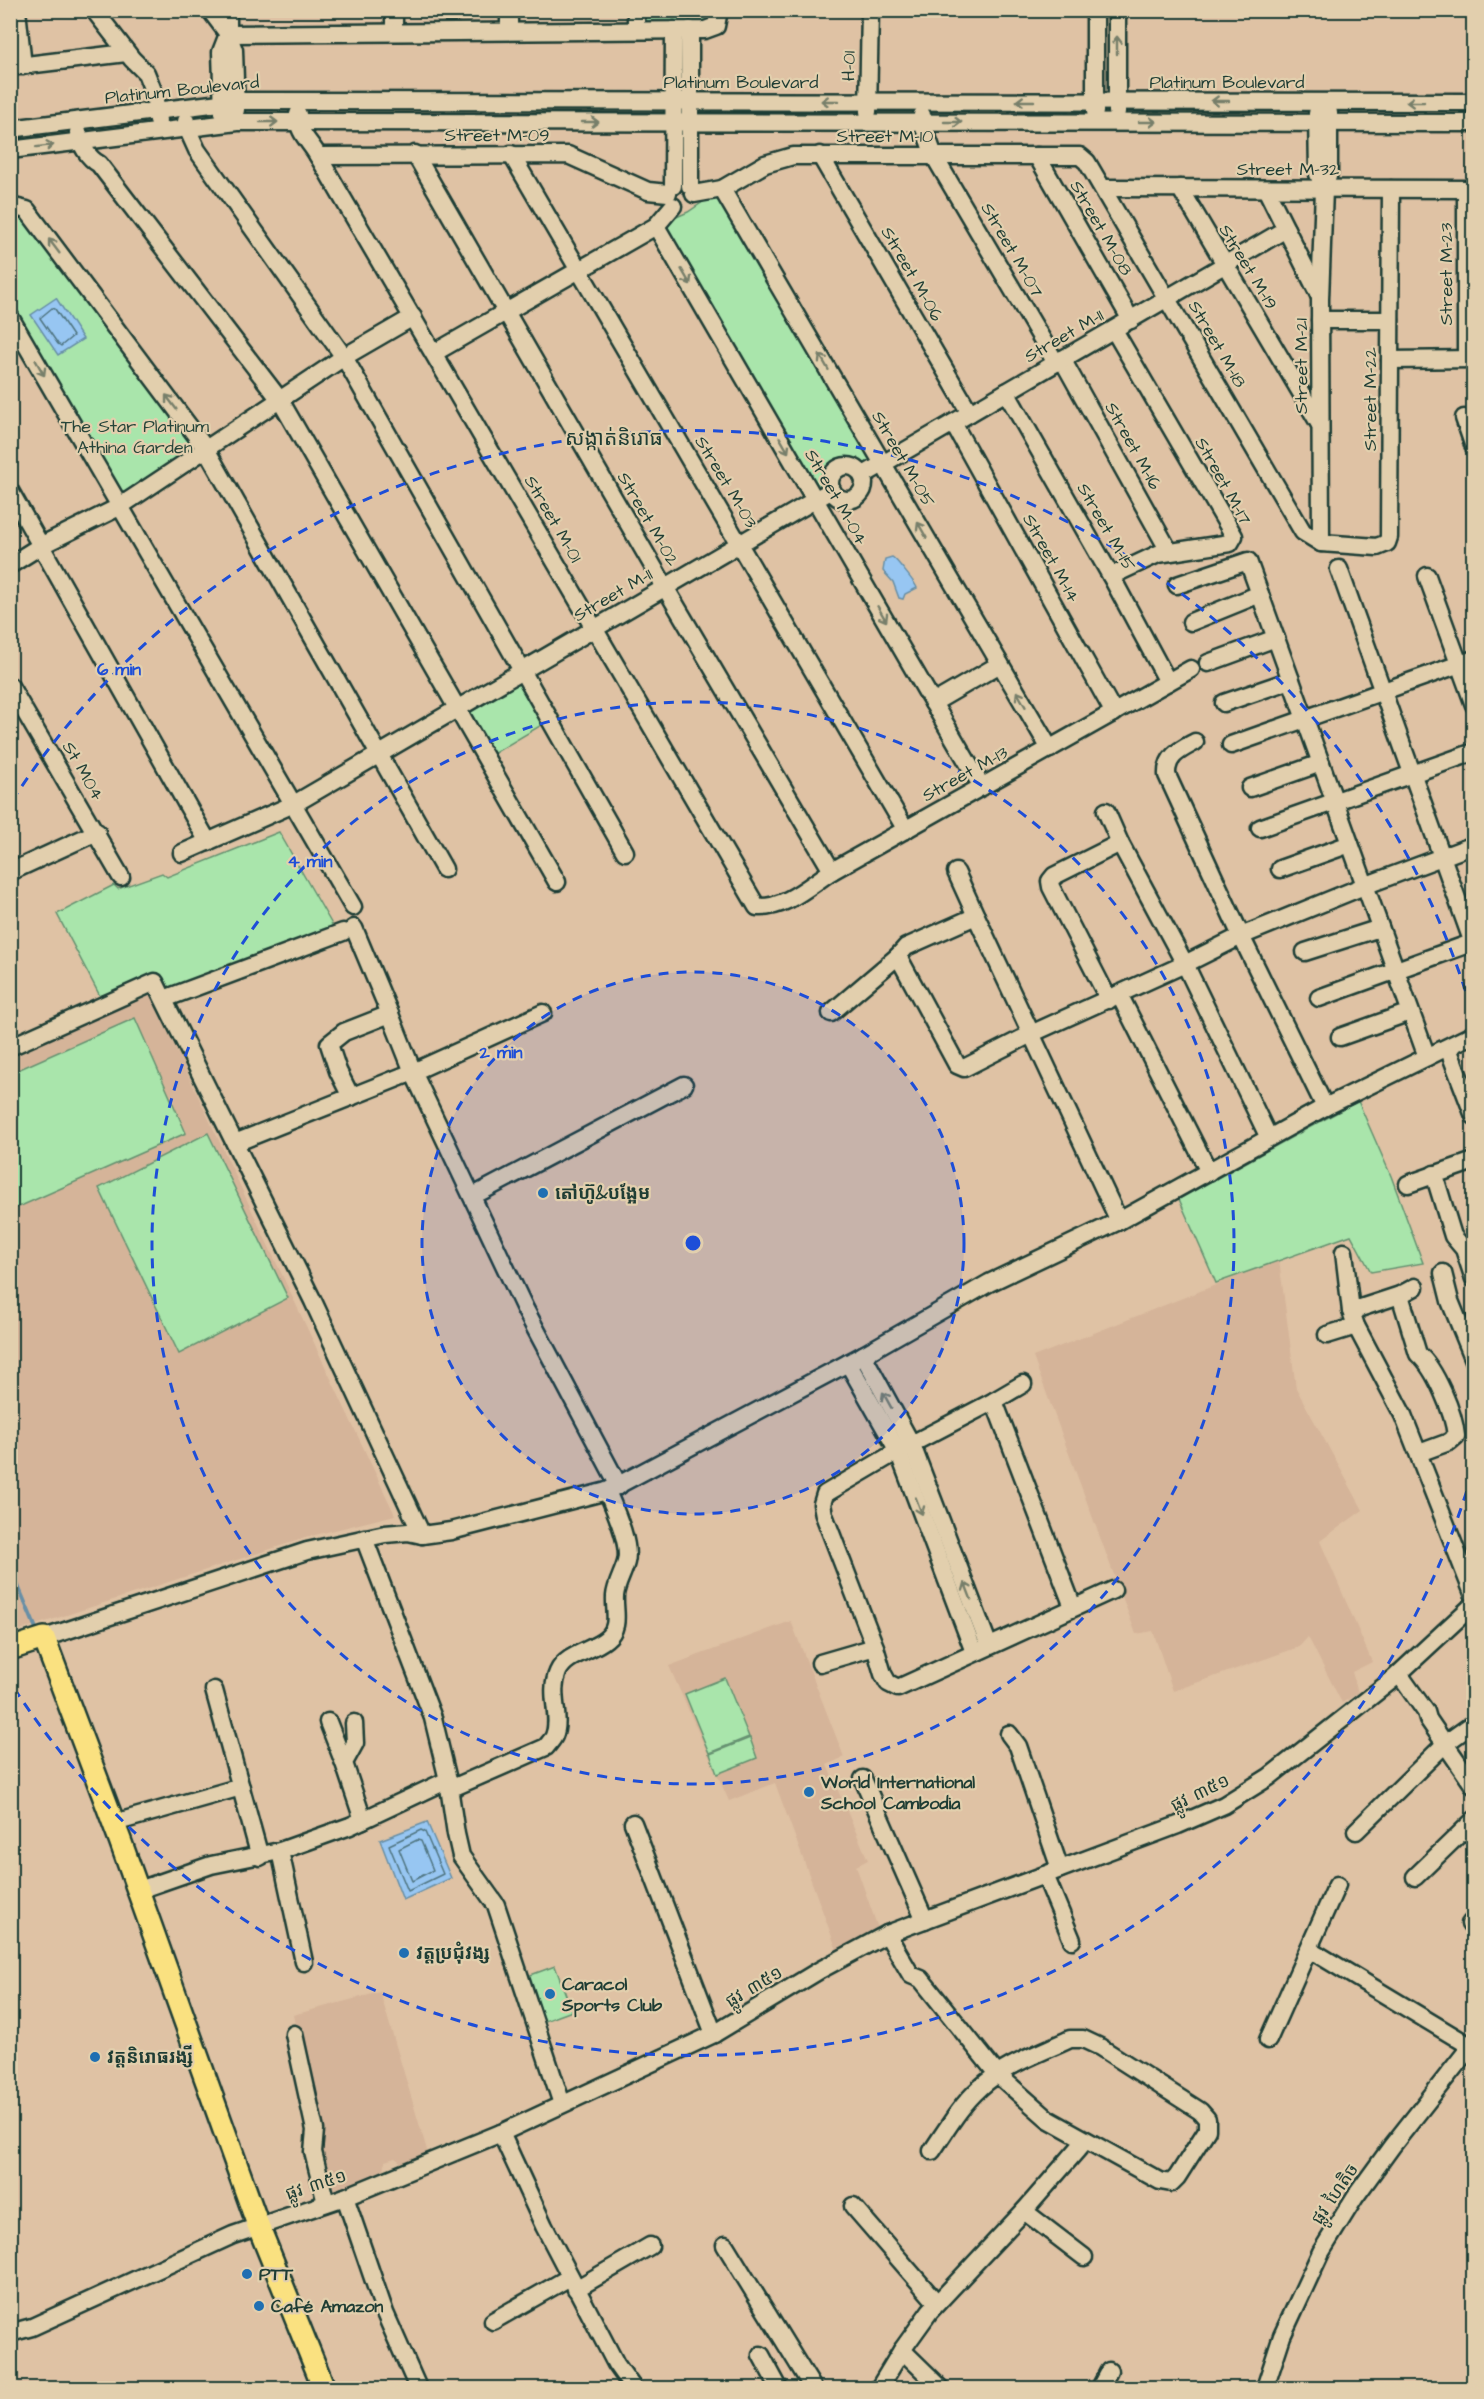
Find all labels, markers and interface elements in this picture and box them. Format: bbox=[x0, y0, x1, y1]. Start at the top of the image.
one-way arrow bbox=[1111, 36, 1123, 56]
street label: H-01 bbox=[836, 51, 862, 81]
street label: Platinum Boulevard bbox=[104, 69, 260, 111]
street label: Platinum Boulevard bbox=[663, 70, 819, 95]
street label: Platinum Boulevard bbox=[1149, 70, 1305, 95]
one-way arrow bbox=[821, 95, 841, 107]
one-way arrow bbox=[1016, 95, 1036, 107]
one-way arrow bbox=[1211, 95, 1231, 107]
one-way arrow bbox=[1406, 96, 1426, 107]
one-way arrow bbox=[259, 116, 279, 128]
one-way arrow bbox=[580, 116, 600, 128]
one-way arrow bbox=[943, 116, 963, 128]
one-way arrow bbox=[1138, 116, 1158, 128]
street label: Street M-09 bbox=[445, 123, 549, 148]
street label: Street M-10 bbox=[837, 124, 933, 149]
one-way arrow bbox=[35, 140, 54, 151]
street label: Street M-32 bbox=[1237, 157, 1340, 182]
street label: Street M-08 bbox=[1064, 176, 1139, 281]
street label: Street M-07 bbox=[975, 198, 1049, 302]
street label: Street M-19 bbox=[1213, 220, 1283, 314]
street label: Street M-06 bbox=[875, 222, 949, 326]
street label: Street M-23 bbox=[1434, 223, 1459, 325]
one-way arrow bbox=[48, 238, 60, 254]
one-way arrow bbox=[680, 268, 692, 285]
street label: Street M-18 bbox=[1182, 296, 1252, 393]
street label: Street M-11 bbox=[1020, 303, 1108, 369]
street label: Street M-21 bbox=[1289, 318, 1314, 414]
street label: Street M-22 bbox=[1358, 346, 1383, 451]
one-way arrow bbox=[817, 354, 829, 371]
one-way arrow bbox=[34, 359, 46, 376]
one-way arrow bbox=[164, 394, 177, 410]
street label: Street M-16 bbox=[1099, 398, 1167, 494]
street label: Street M-05 bbox=[865, 406, 941, 512]
park label: The Star Platinum Athina Garden bbox=[61, 414, 209, 460]
district label: សង្កាត់និរោធ bbox=[565, 424, 663, 453]
street label: Street M-03 bbox=[689, 431, 763, 533]
street label: Street M-17 bbox=[1189, 433, 1257, 529]
one-way arrow bbox=[778, 436, 790, 453]
street label: Street M-04 bbox=[798, 444, 874, 550]
street label: Street M-02 bbox=[611, 467, 685, 571]
street label: Street M-01 bbox=[518, 471, 588, 567]
street label: Street M-15 bbox=[1071, 478, 1142, 576]
street label: Street M-14 bbox=[1016, 509, 1086, 607]
one-way arrow bbox=[916, 522, 928, 539]
street label: Street M-11 bbox=[569, 562, 657, 628]
one-way arrow bbox=[876, 605, 888, 622]
text: 6 min bbox=[97, 657, 141, 682]
one-way arrow bbox=[1014, 691, 1026, 708]
street label: St M04 bbox=[56, 737, 110, 805]
street label: Street M-13 bbox=[918, 740, 1012, 808]
text: 4 min bbox=[287, 849, 333, 874]
text: 2 min bbox=[478, 1040, 523, 1065]
place label: តៅហ៊ូ&បង្អែម bbox=[555, 1181, 650, 1206]
marker: តៅហ៊ូ&បង្អែម bbox=[536, 1186, 550, 1200]
centre of rings bbox=[683, 1233, 703, 1253]
one-way arrow bbox=[881, 1392, 893, 1409]
one-way arrow bbox=[914, 1496, 925, 1515]
one-way arrow bbox=[962, 1582, 973, 1601]
street label: ផ្លូវ ៣៥១ bbox=[1166, 1768, 1235, 1821]
place label: World International School Cambodia bbox=[820, 1770, 975, 1816]
marker: World International School Cambodia bbox=[802, 1785, 816, 1799]
place label: វត្តប្រជុំវង្ស bbox=[416, 1941, 490, 1966]
marker: វត្តប្រជុំវង្ស bbox=[397, 1946, 411, 1960]
street label: ផ្លូវ ៣៥១ bbox=[721, 1960, 789, 2017]
place label: Caracol Sports Club bbox=[561, 1972, 663, 2018]
marker: Caracol Sports Club bbox=[543, 1987, 557, 2001]
place label: វត្តនិរោធរង្សី bbox=[107, 2045, 193, 2070]
marker: វត្តនិរោធរង្សី bbox=[88, 2050, 102, 2064]
street label: ផ្លូវ ហៃតិច bbox=[1305, 2158, 1367, 2231]
street label: ផ្លូវ ៣៥១ bbox=[282, 2163, 351, 2210]
place label: PTT bbox=[259, 2262, 294, 2287]
marker: PTT bbox=[240, 2267, 254, 2281]
place label: Café Amazon bbox=[271, 2294, 383, 2319]
marker: Café Amazon bbox=[252, 2299, 266, 2313]

